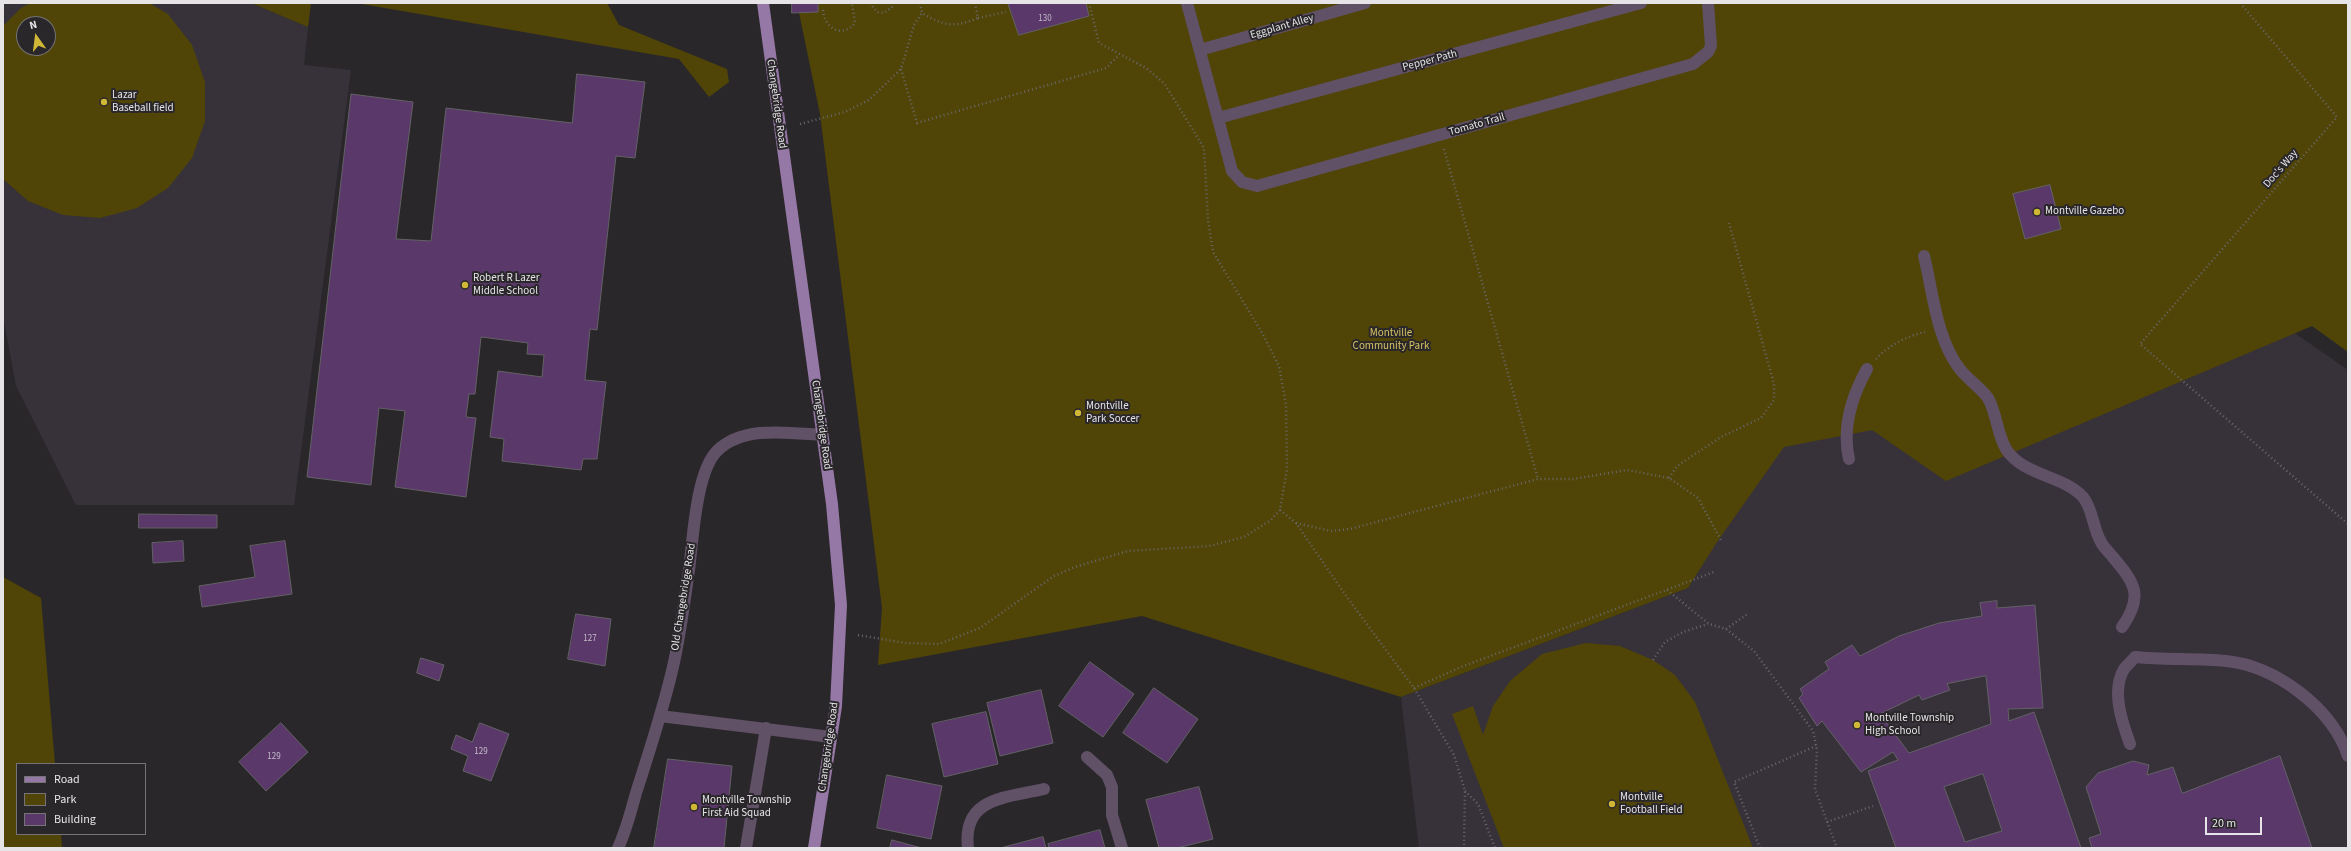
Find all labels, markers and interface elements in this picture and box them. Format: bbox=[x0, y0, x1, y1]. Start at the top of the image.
street label: Eggplant Alley bbox=[1249, 12, 1315, 42]
house number: 130 bbox=[1038, 14, 1052, 24]
north arrow bbox=[16, 16, 56, 56]
text: N bbox=[28, 17, 39, 33]
street label: Pepper Path bbox=[1401, 47, 1459, 75]
street label: Changebridge Road bbox=[763, 58, 789, 150]
place label: Lazar Baseball field bbox=[112, 89, 174, 115]
marker: Lazar Baseball field bbox=[99, 97, 109, 107]
street label: Tomato Trail bbox=[1448, 111, 1506, 139]
street label: Doc's Way bbox=[2261, 147, 2301, 191]
place label: Montville Gazebo bbox=[2045, 205, 2124, 219]
marker: Montville Gazebo bbox=[2032, 207, 2042, 217]
place label: Robert R Lazer Middle School bbox=[473, 272, 540, 298]
marker: Robert R Lazer Middle School bbox=[460, 280, 470, 290]
park label: Montville Community Park bbox=[1353, 327, 1429, 353]
street label: Changebridge Road bbox=[808, 379, 834, 471]
place label: Montville Park Soccer bbox=[1086, 400, 1139, 426]
marker: Montville Park Soccer bbox=[1073, 408, 1083, 418]
street label: Old Changebridge Road bbox=[669, 542, 699, 652]
house number: 127 bbox=[583, 634, 597, 644]
street label: Changebridge Road bbox=[816, 701, 842, 793]
place label: Montville Township High School bbox=[1865, 712, 1954, 738]
marker: Montville Township High School bbox=[1852, 720, 1862, 730]
house number: 129 bbox=[474, 747, 488, 757]
house number: 129 bbox=[267, 752, 281, 762]
legend bbox=[16, 763, 146, 835]
text: Road bbox=[54, 771, 80, 788]
text: Park bbox=[54, 791, 76, 808]
place label: Montville Football Field bbox=[1620, 791, 1683, 817]
place label: Montville Township First Aid Squad bbox=[702, 794, 791, 820]
marker: Montville Football Field bbox=[1607, 799, 1617, 809]
marker: Montville Township First Aid Squad bbox=[689, 802, 699, 812]
scale bar bbox=[2207, 809, 2264, 835]
text: Building bbox=[54, 811, 96, 828]
text: 20 m bbox=[2212, 815, 2236, 832]

